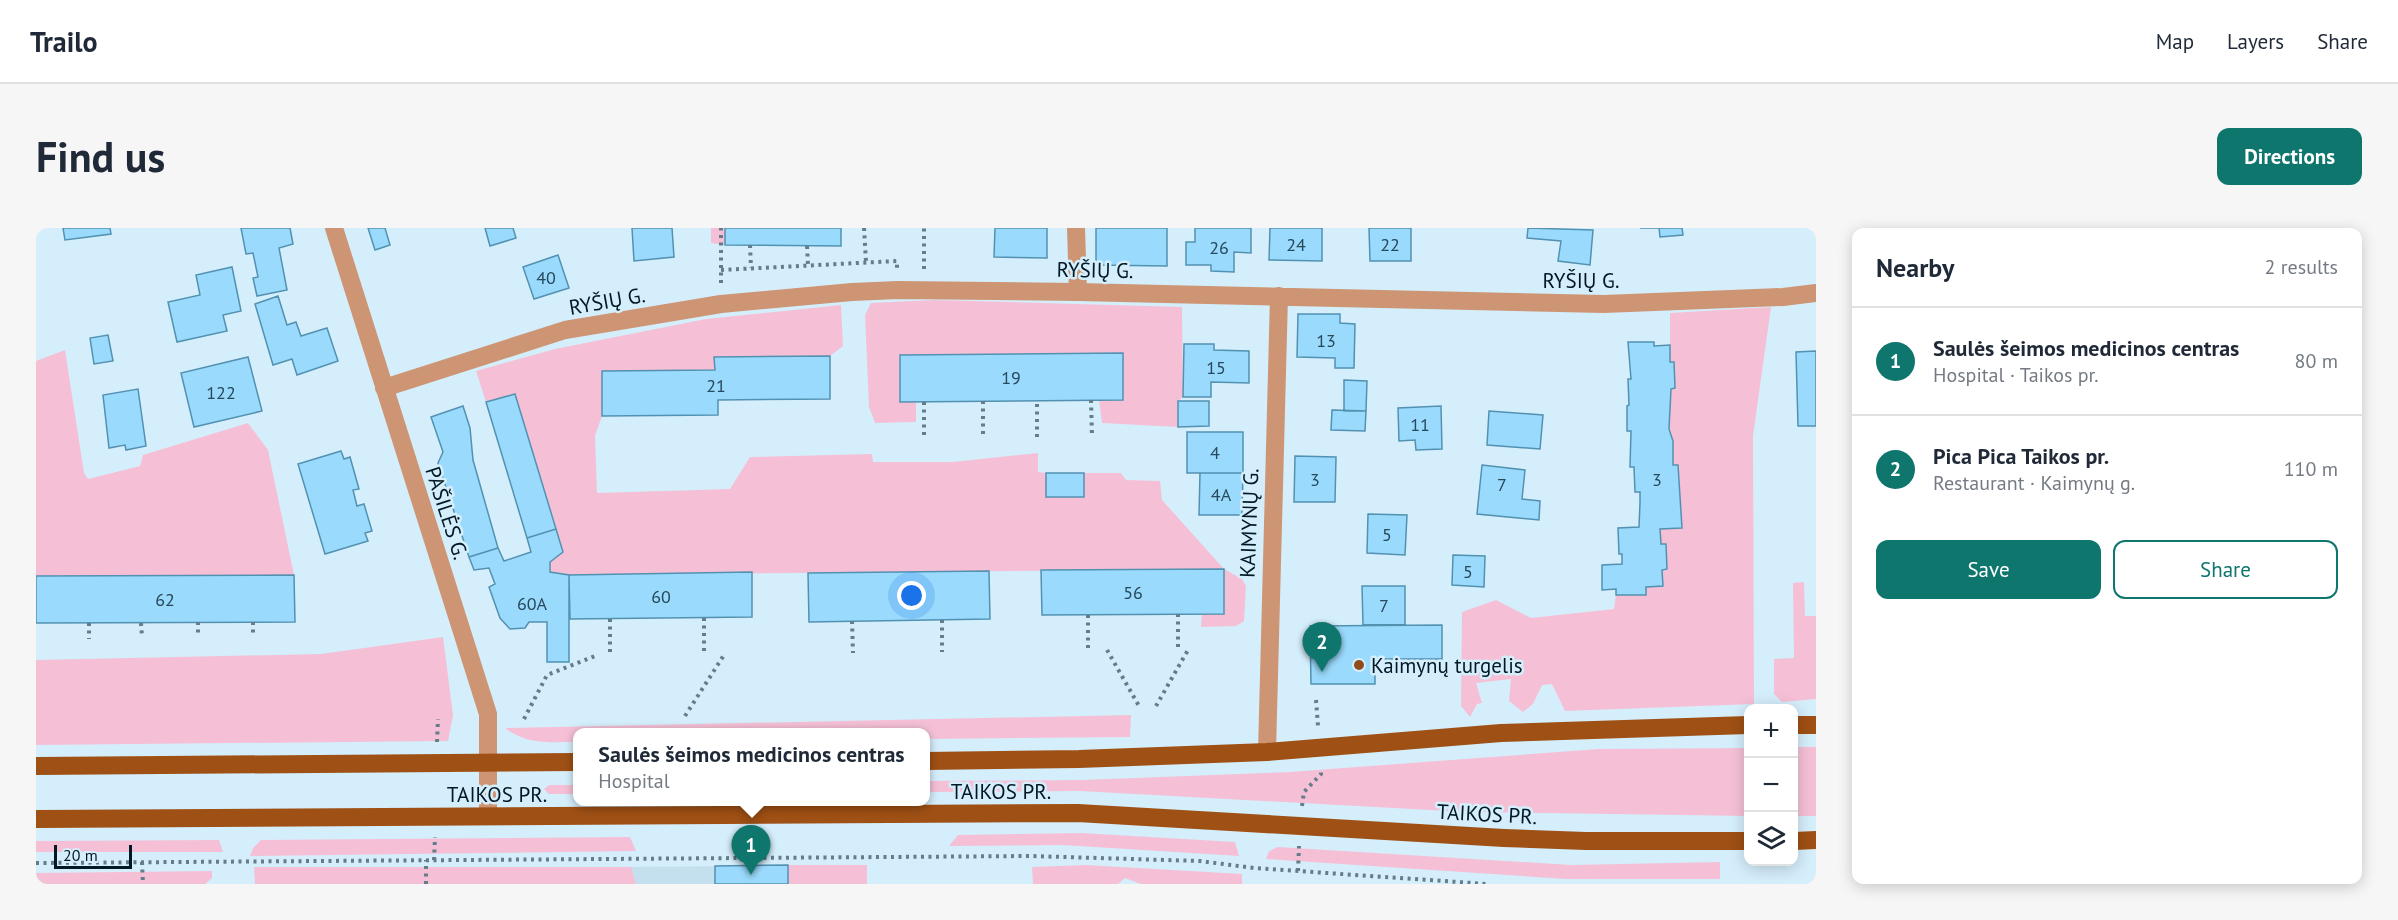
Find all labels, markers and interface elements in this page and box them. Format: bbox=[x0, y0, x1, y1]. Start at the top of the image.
text: Trailo bbox=[30, 23, 97, 60]
text: Map bbox=[2156, 28, 2194, 55]
text: Layers bbox=[2227, 28, 2284, 55]
text: Share bbox=[2317, 28, 2368, 55]
button: Directions bbox=[2217, 128, 2362, 185]
text: Find us bbox=[36, 129, 165, 184]
house number: 24 bbox=[1286, 233, 1306, 256]
house number: 22 bbox=[1380, 233, 1400, 256]
house number: 26 bbox=[1209, 236, 1229, 259]
text: Nearby bbox=[1876, 251, 1954, 284]
text: 2 results bbox=[2265, 254, 2338, 280]
street label: RYŠIŲ G. bbox=[1056, 256, 1134, 284]
house number: 40 bbox=[536, 266, 556, 289]
street label: RYŠIŲ G. bbox=[1543, 267, 1619, 294]
street label: RYŠIŲ G. bbox=[567, 281, 647, 321]
house number: 13 bbox=[1316, 329, 1336, 352]
text: Saulės šeimos medicinos centras bbox=[1933, 334, 2239, 362]
text: 1 bbox=[1890, 348, 1901, 374]
text: 80 m bbox=[2295, 348, 2338, 374]
house number: 15 bbox=[1206, 356, 1226, 379]
text: Hospital · Taikos pr. bbox=[1933, 362, 2099, 388]
house number: 19 bbox=[1001, 366, 1021, 389]
house number: 21 bbox=[706, 374, 726, 397]
house number: 122 bbox=[206, 381, 236, 404]
house number: 11 bbox=[1410, 413, 1430, 436]
house number: 4 bbox=[1210, 441, 1220, 464]
text: Pica Pica Taikos pr. bbox=[1933, 442, 2109, 470]
text: 2 bbox=[1890, 456, 1901, 482]
text: 110 m bbox=[2284, 456, 2338, 482]
street label: PAŠILĖS G. bbox=[419, 463, 475, 563]
street label: KAIMYNŲ G. bbox=[1234, 468, 1264, 578]
house number: 3 bbox=[1310, 468, 1320, 491]
house number: 3 bbox=[1652, 468, 1662, 491]
text: Restaurant · Kaimynų g. bbox=[1933, 470, 2135, 496]
house number: 7 bbox=[1497, 473, 1507, 496]
house number: 4A bbox=[1211, 483, 1232, 506]
house number: 5 bbox=[1382, 523, 1392, 546]
button: Save bbox=[1876, 540, 2101, 599]
button: Share bbox=[2113, 540, 2338, 599]
house number: 5 bbox=[1463, 560, 1473, 583]
your location bbox=[897, 581, 926, 610]
house number: 56 bbox=[1123, 581, 1143, 604]
house number: 60 bbox=[651, 585, 671, 608]
house number: 62 bbox=[155, 588, 175, 611]
house number: 60A bbox=[517, 592, 548, 615]
house number: 7 bbox=[1379, 594, 1389, 617]
pin: 2 bbox=[1302, 622, 1342, 672]
place label: Kaimynų turgelis bbox=[1371, 652, 1523, 679]
marker: Kaimynų turgelis bbox=[1352, 658, 1366, 672]
map controls bbox=[1744, 704, 1798, 866]
button: + bbox=[1744, 704, 1798, 758]
popup bbox=[573, 728, 930, 806]
text: Saulės šeimos medicinos centras bbox=[598, 740, 905, 768]
button: − bbox=[1744, 758, 1798, 812]
text: Hospital bbox=[598, 768, 670, 794]
street label: TAIKOS PR. bbox=[951, 778, 1051, 805]
street label: TAIKOS PR. bbox=[447, 781, 547, 808]
street label: TAIKOS PR. bbox=[1436, 798, 1538, 830]
button: layers bbox=[1744, 812, 1798, 866]
pin: 1 bbox=[732, 826, 770, 875]
scale bar bbox=[54, 842, 132, 870]
text: 20 m bbox=[63, 845, 98, 865]

